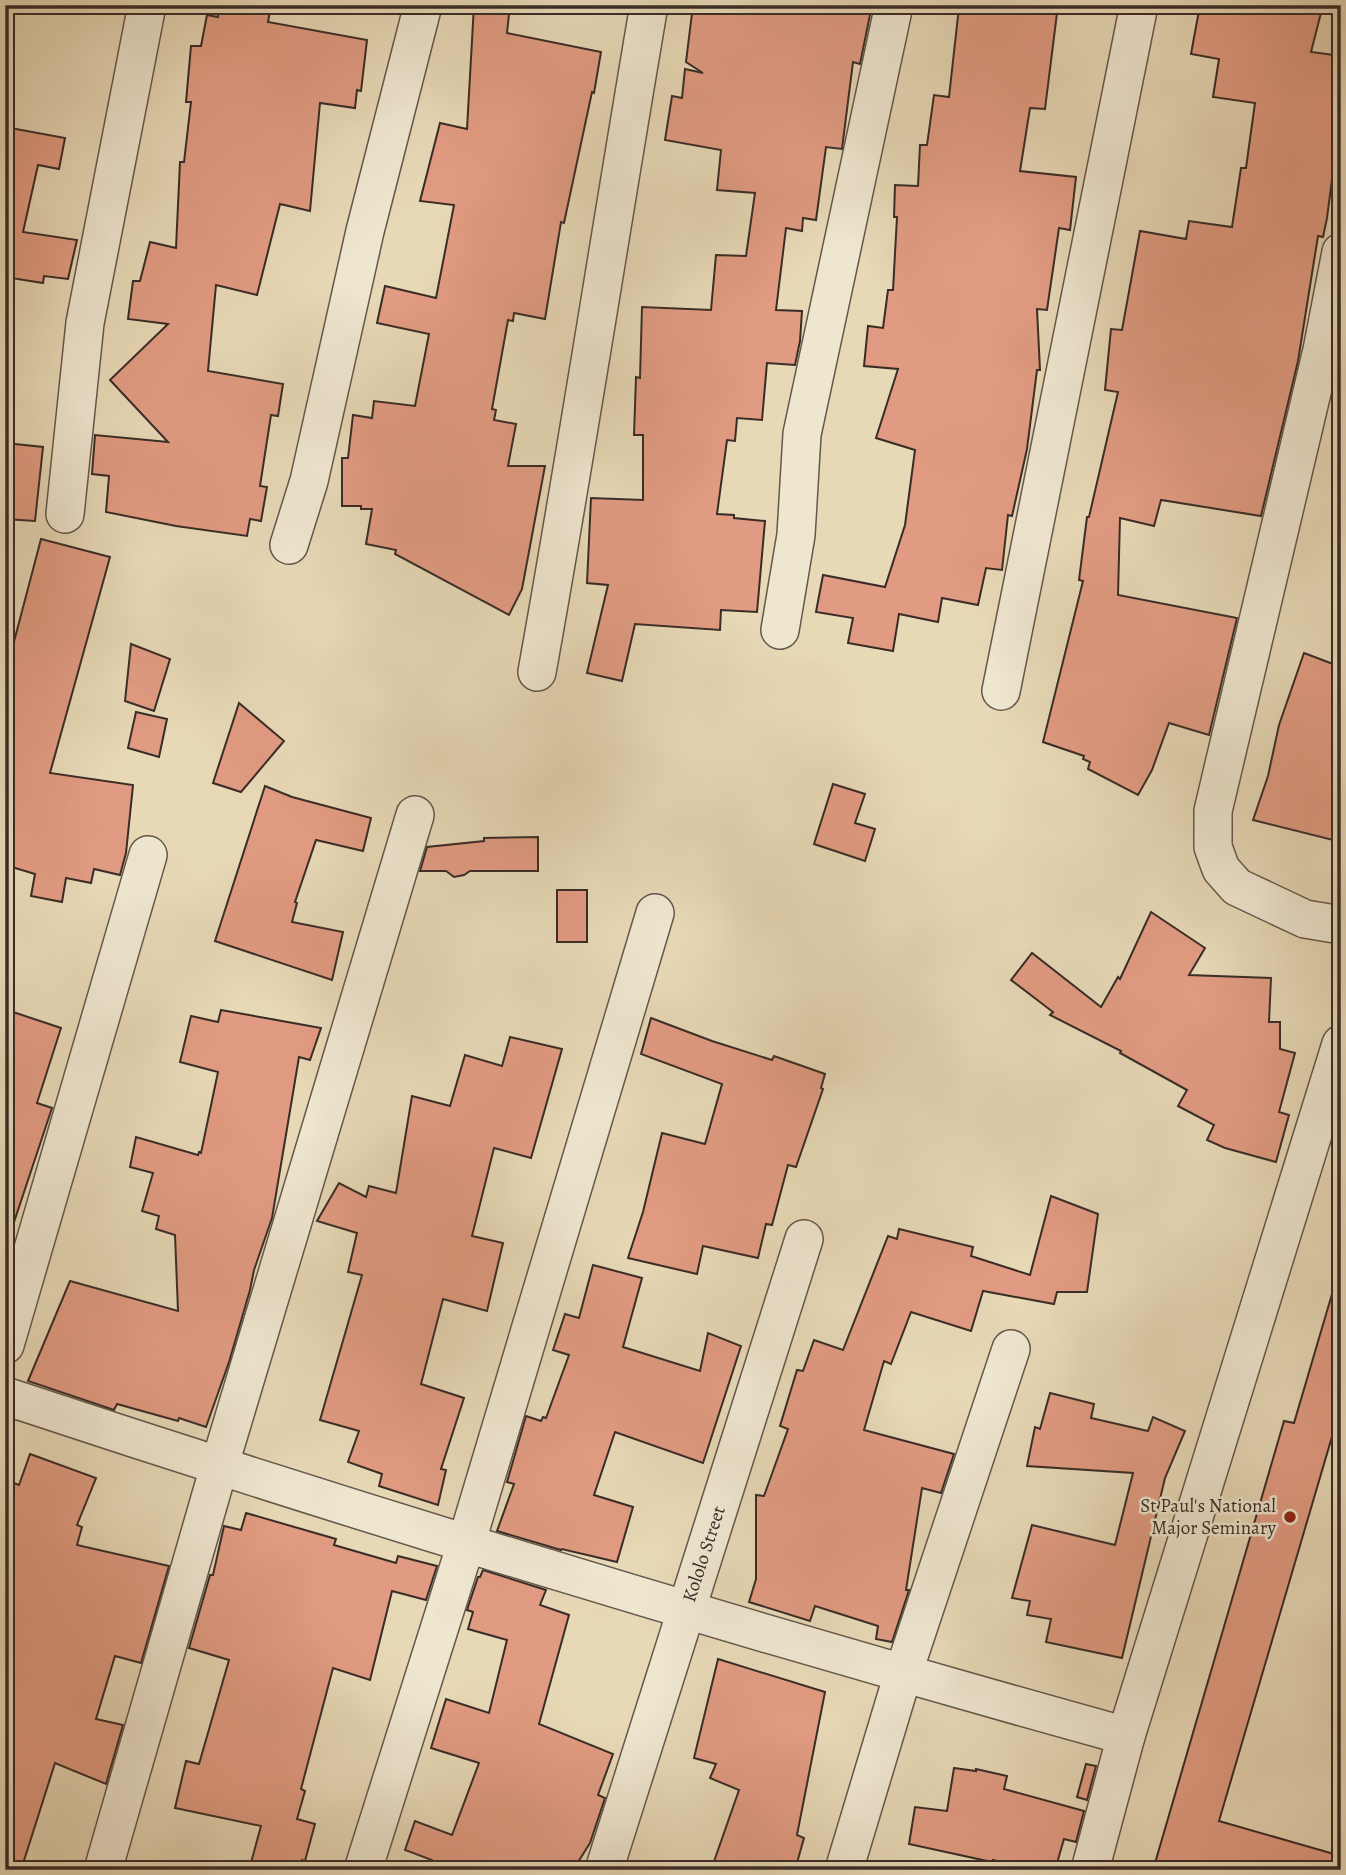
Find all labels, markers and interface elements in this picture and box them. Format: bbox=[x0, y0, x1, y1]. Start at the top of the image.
place label: St Paul's National Major Seminary bbox=[1140, 1493, 1277, 1541]
street label: Kololo Street bbox=[676, 1503, 732, 1605]
marker: St Paul's National Major Seminary bbox=[1282, 1509, 1298, 1525]

